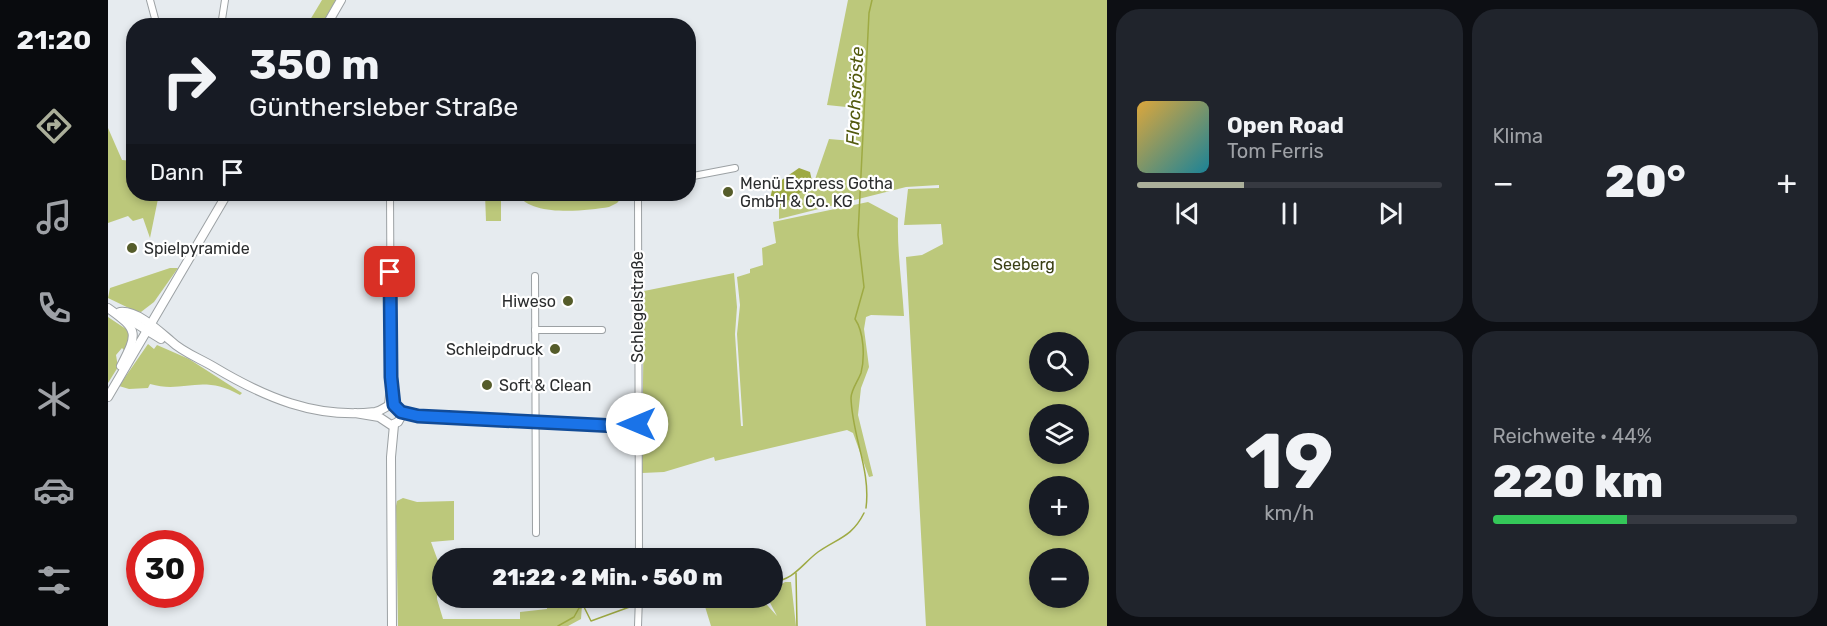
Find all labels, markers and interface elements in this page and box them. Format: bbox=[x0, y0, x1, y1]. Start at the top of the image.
text: 21:20 bbox=[17, 24, 91, 56]
text: 350 m bbox=[249, 40, 380, 90]
icon: right bbox=[150, 42, 228, 120]
water label: Flachsröste bbox=[841, 46, 869, 146]
text: Günthersleber Straße bbox=[249, 91, 518, 123]
icon: directions bbox=[33, 105, 75, 147]
text: Open Road bbox=[1227, 112, 1344, 139]
text: Klima bbox=[1493, 124, 1543, 148]
text: Tom Ferris bbox=[1227, 139, 1324, 163]
text: 20° bbox=[1605, 155, 1686, 208]
icon: arrive bbox=[216, 156, 249, 189]
text: Dann bbox=[150, 159, 204, 186]
text: − bbox=[1493, 163, 1514, 202]
text: + bbox=[1776, 163, 1797, 202]
place label: Menü Express Gotha GmbH & Co. KG bbox=[740, 174, 893, 211]
marker: Menü Express Gotha GmbH & Co. KG bbox=[721, 185, 735, 199]
icon: music bbox=[33, 196, 75, 238]
icon: previous bbox=[1171, 197, 1204, 230]
icon: pause bbox=[1273, 197, 1306, 230]
icon: next bbox=[1374, 197, 1407, 230]
place label: Spielpyramide bbox=[144, 239, 250, 258]
marker: Spielpyramide bbox=[125, 241, 139, 255]
pin bbox=[364, 246, 415, 297]
street label: Schlegelstraße bbox=[628, 251, 647, 363]
icon: arrive bbox=[373, 255, 406, 288]
park label: Seeberg bbox=[993, 255, 1055, 274]
icon: phone bbox=[33, 287, 75, 329]
place label: Hiweso bbox=[502, 292, 556, 311]
marker: Hiweso bbox=[561, 294, 575, 308]
map controls bbox=[1029, 332, 1089, 608]
button: search bbox=[1029, 332, 1089, 392]
place label: Schleipdruck bbox=[446, 340, 544, 359]
marker: Schleipdruck bbox=[548, 342, 562, 356]
place label: Soft & Clean bbox=[499, 376, 591, 395]
icon: climate bbox=[33, 378, 75, 420]
marker: Soft & Clean bbox=[480, 378, 494, 392]
position arrow bbox=[605, 392, 669, 456]
button: layers bbox=[1029, 404, 1089, 464]
text: 19 bbox=[1245, 415, 1334, 508]
text: Reichweite · 44% bbox=[1493, 424, 1652, 448]
text: 220 km bbox=[1493, 455, 1663, 508]
icon: car bbox=[33, 469, 75, 511]
button: + bbox=[1029, 476, 1089, 536]
text: km/h bbox=[1264, 501, 1314, 525]
speed limit sign: 30 bbox=[126, 530, 204, 608]
button: − bbox=[1029, 548, 1089, 608]
icon: filters bbox=[33, 559, 75, 601]
text: 21:22 · 2 Min. · 560 m bbox=[492, 564, 723, 591]

